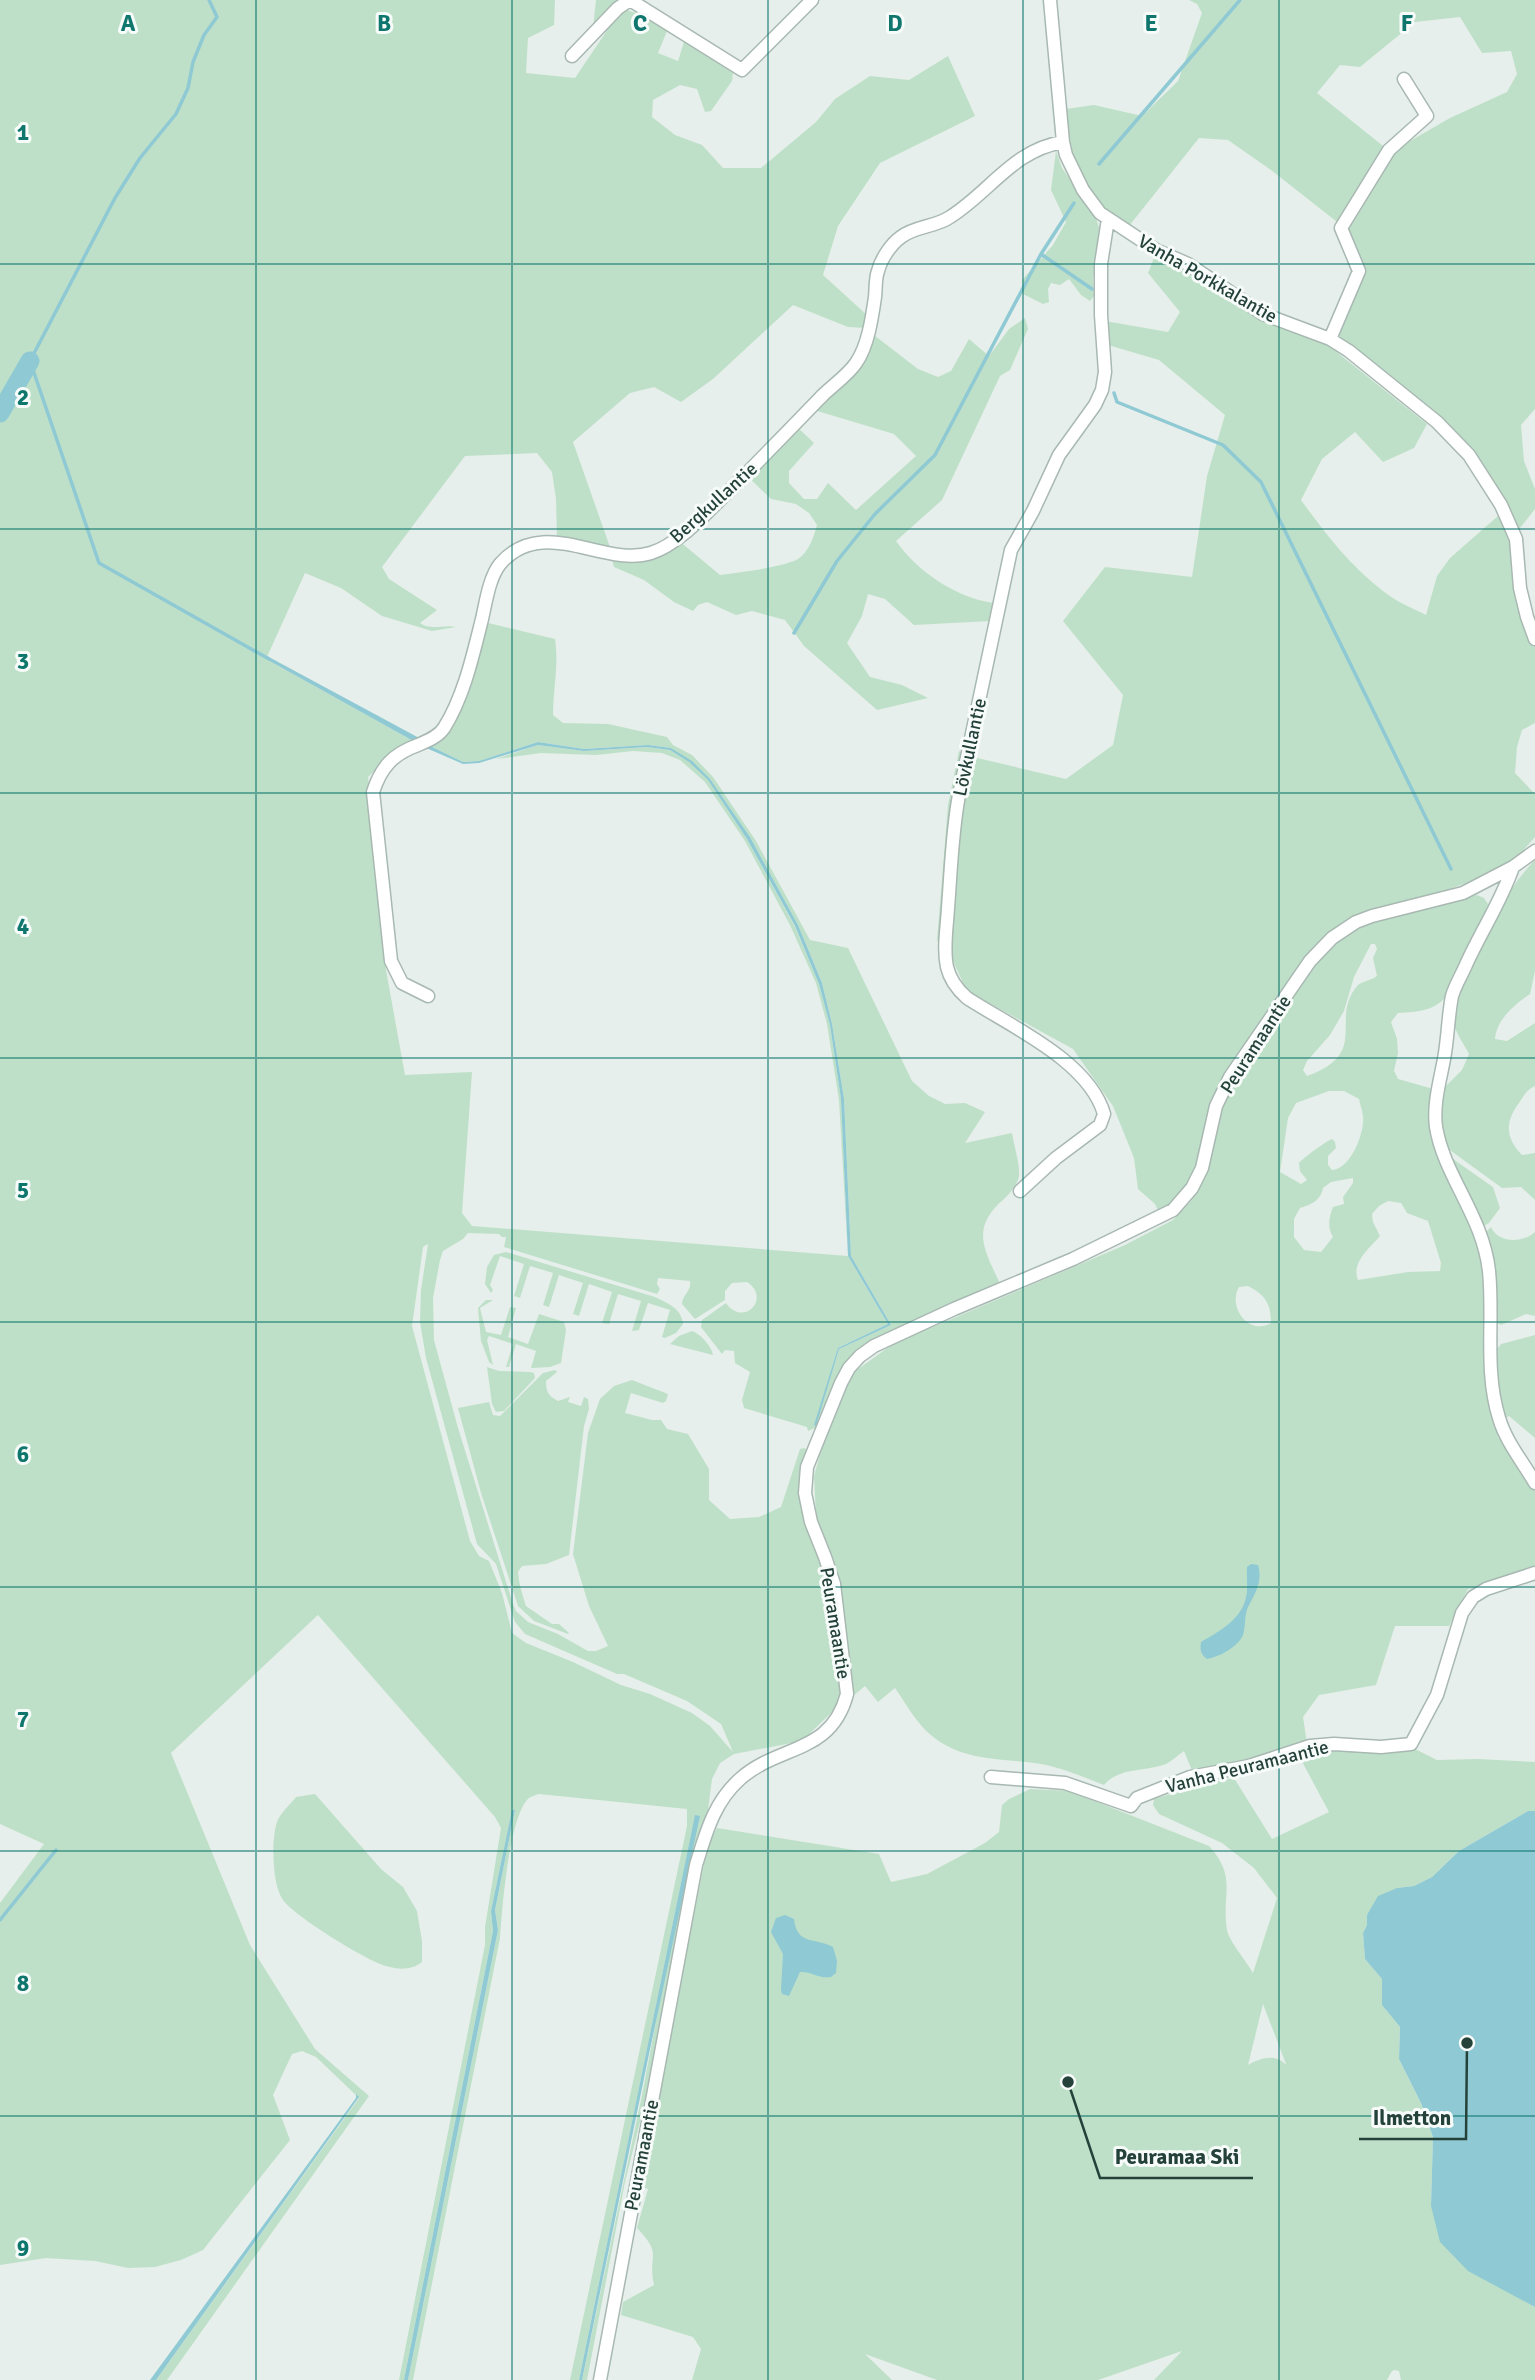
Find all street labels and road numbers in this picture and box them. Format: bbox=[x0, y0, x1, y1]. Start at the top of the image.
street label: Vanha Porkkalantie bbox=[1133, 229, 1282, 329]
street label: Bergkullantie bbox=[665, 457, 763, 548]
street label: Lövkullantie bbox=[948, 696, 992, 799]
street label: Peuramaantie bbox=[1215, 991, 1297, 1098]
street label: Peuramaantie bbox=[814, 1566, 856, 1681]
street label: Vanha Peuramaantie bbox=[1163, 1735, 1331, 1799]
street label: Peuramaantie bbox=[619, 2097, 665, 2213]

